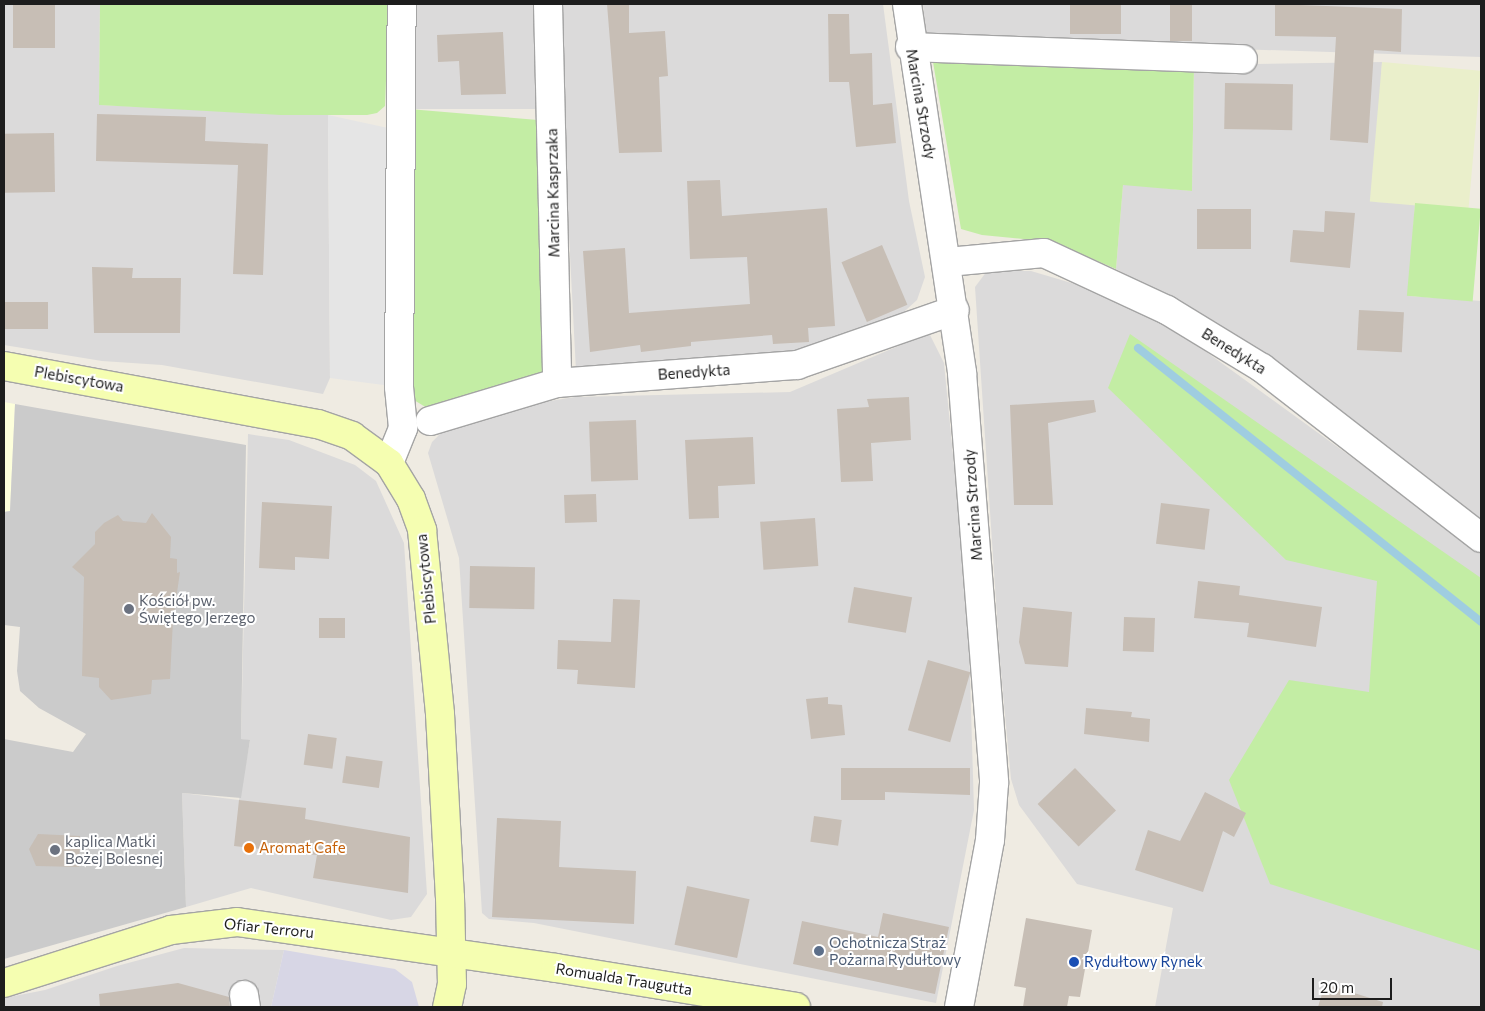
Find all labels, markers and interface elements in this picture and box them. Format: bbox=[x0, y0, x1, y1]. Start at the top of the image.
street label: Marcina Strzody bbox=[902, 47, 940, 161]
street label: Marcina Kasprzaka bbox=[543, 128, 563, 258]
street label: Benedykta bbox=[1198, 324, 1270, 378]
street label: Benedykta bbox=[657, 360, 731, 384]
street label: Plebiscytowa bbox=[33, 362, 125, 396]
street label: Marcina Strzody bbox=[960, 449, 986, 561]
street label: Plebiscytowa bbox=[412, 533, 440, 625]
place label: Kościół pw. Świętego Jerzego bbox=[139, 591, 255, 626]
marker: Kościół pw. Świętego Jerzego bbox=[123, 603, 135, 615]
place label: kaplica Matki Bożej Bolesnej bbox=[65, 832, 163, 867]
place label: Aromat Cafe bbox=[259, 839, 346, 857]
marker: Aromat Cafe bbox=[243, 842, 255, 854]
marker: kaplica Matki Bożej Bolesnej bbox=[49, 844, 61, 856]
street label: Ofiar Terroru bbox=[223, 914, 315, 942]
place label: Ochotnicza Straż Pożarna Rydułtowy bbox=[829, 933, 961, 968]
marker: Ochotnicza Straż Pożarna Rydułtowy bbox=[813, 945, 825, 957]
place label: Rydułtowy Rynek bbox=[1084, 953, 1203, 971]
marker: Rydułtowy Rynek bbox=[1068, 956, 1080, 968]
street label: Romualda Traugutta bbox=[554, 959, 694, 999]
scale bar bbox=[1315, 968, 1395, 1000]
text: 20 m bbox=[1320, 978, 1354, 996]

